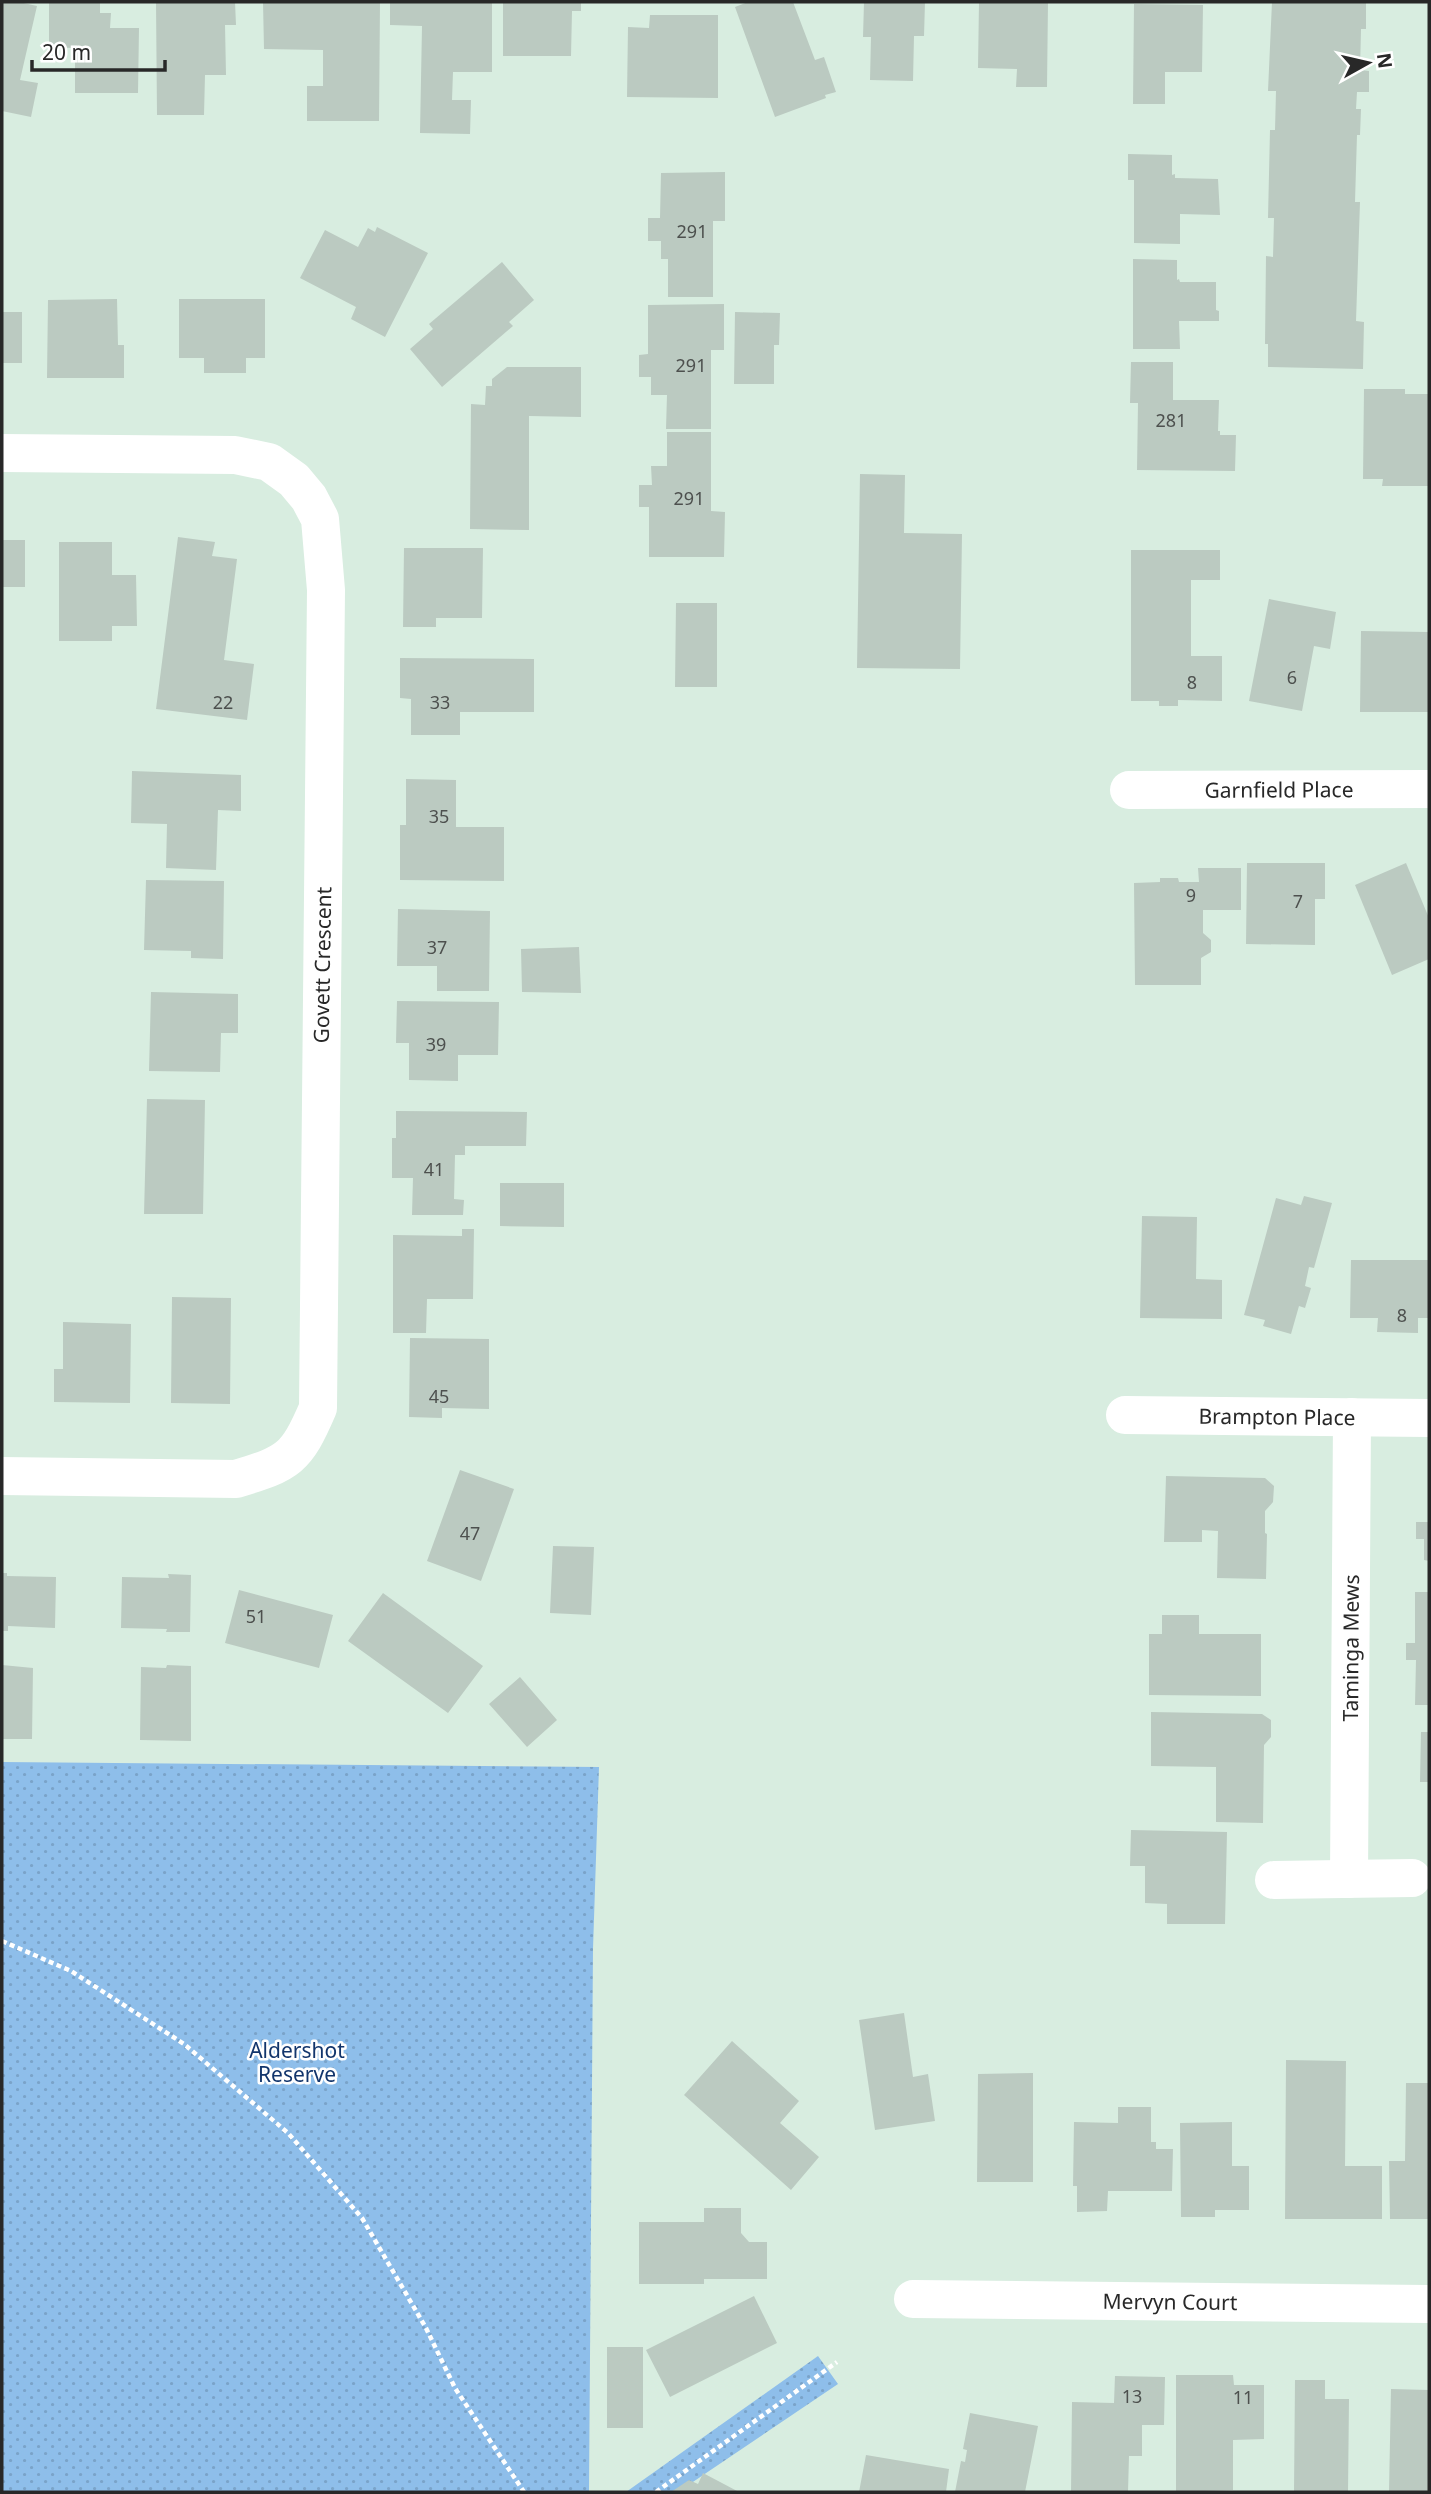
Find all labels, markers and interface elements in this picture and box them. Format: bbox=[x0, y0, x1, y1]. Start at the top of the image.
scale bar bbox=[32, 28, 164, 72]
north arrow bbox=[1333, 28, 1403, 98]
text: 20 m bbox=[42, 38, 91, 66]
text: N bbox=[1371, 51, 1399, 70]
house number: 291 bbox=[677, 219, 707, 243]
house number: 291 bbox=[676, 353, 706, 377]
house number: 281 bbox=[1156, 408, 1186, 432]
house number: 291 bbox=[674, 486, 704, 510]
house number: 6 bbox=[1287, 665, 1297, 689]
house number: 8 bbox=[1187, 670, 1197, 694]
house number: 22 bbox=[213, 690, 233, 714]
house number: 33 bbox=[430, 690, 450, 714]
street label: Garnfield Place bbox=[1204, 775, 1354, 804]
house number: 35 bbox=[429, 804, 449, 828]
house number: 9 bbox=[1186, 883, 1196, 907]
street label: Govett Crescent bbox=[307, 886, 337, 1044]
house number: 7 bbox=[1293, 889, 1303, 913]
house number: 37 bbox=[427, 935, 447, 959]
house number: 39 bbox=[426, 1032, 446, 1056]
house number: 41 bbox=[424, 1157, 444, 1181]
house number: 8 bbox=[1397, 1303, 1407, 1327]
house number: 45 bbox=[429, 1384, 449, 1408]
street label: Brampton Place bbox=[1198, 1402, 1356, 1431]
house number: 47 bbox=[460, 1521, 480, 1545]
street label: Taminga Mews bbox=[1336, 1574, 1365, 1722]
house number: 51 bbox=[246, 1604, 266, 1628]
park label: Aldershot Reserve bbox=[249, 2036, 345, 2088]
street label: Mervyn Court bbox=[1102, 2287, 1238, 2316]
house number: 13 bbox=[1122, 2384, 1142, 2408]
house number: 11 bbox=[1233, 2385, 1253, 2409]

